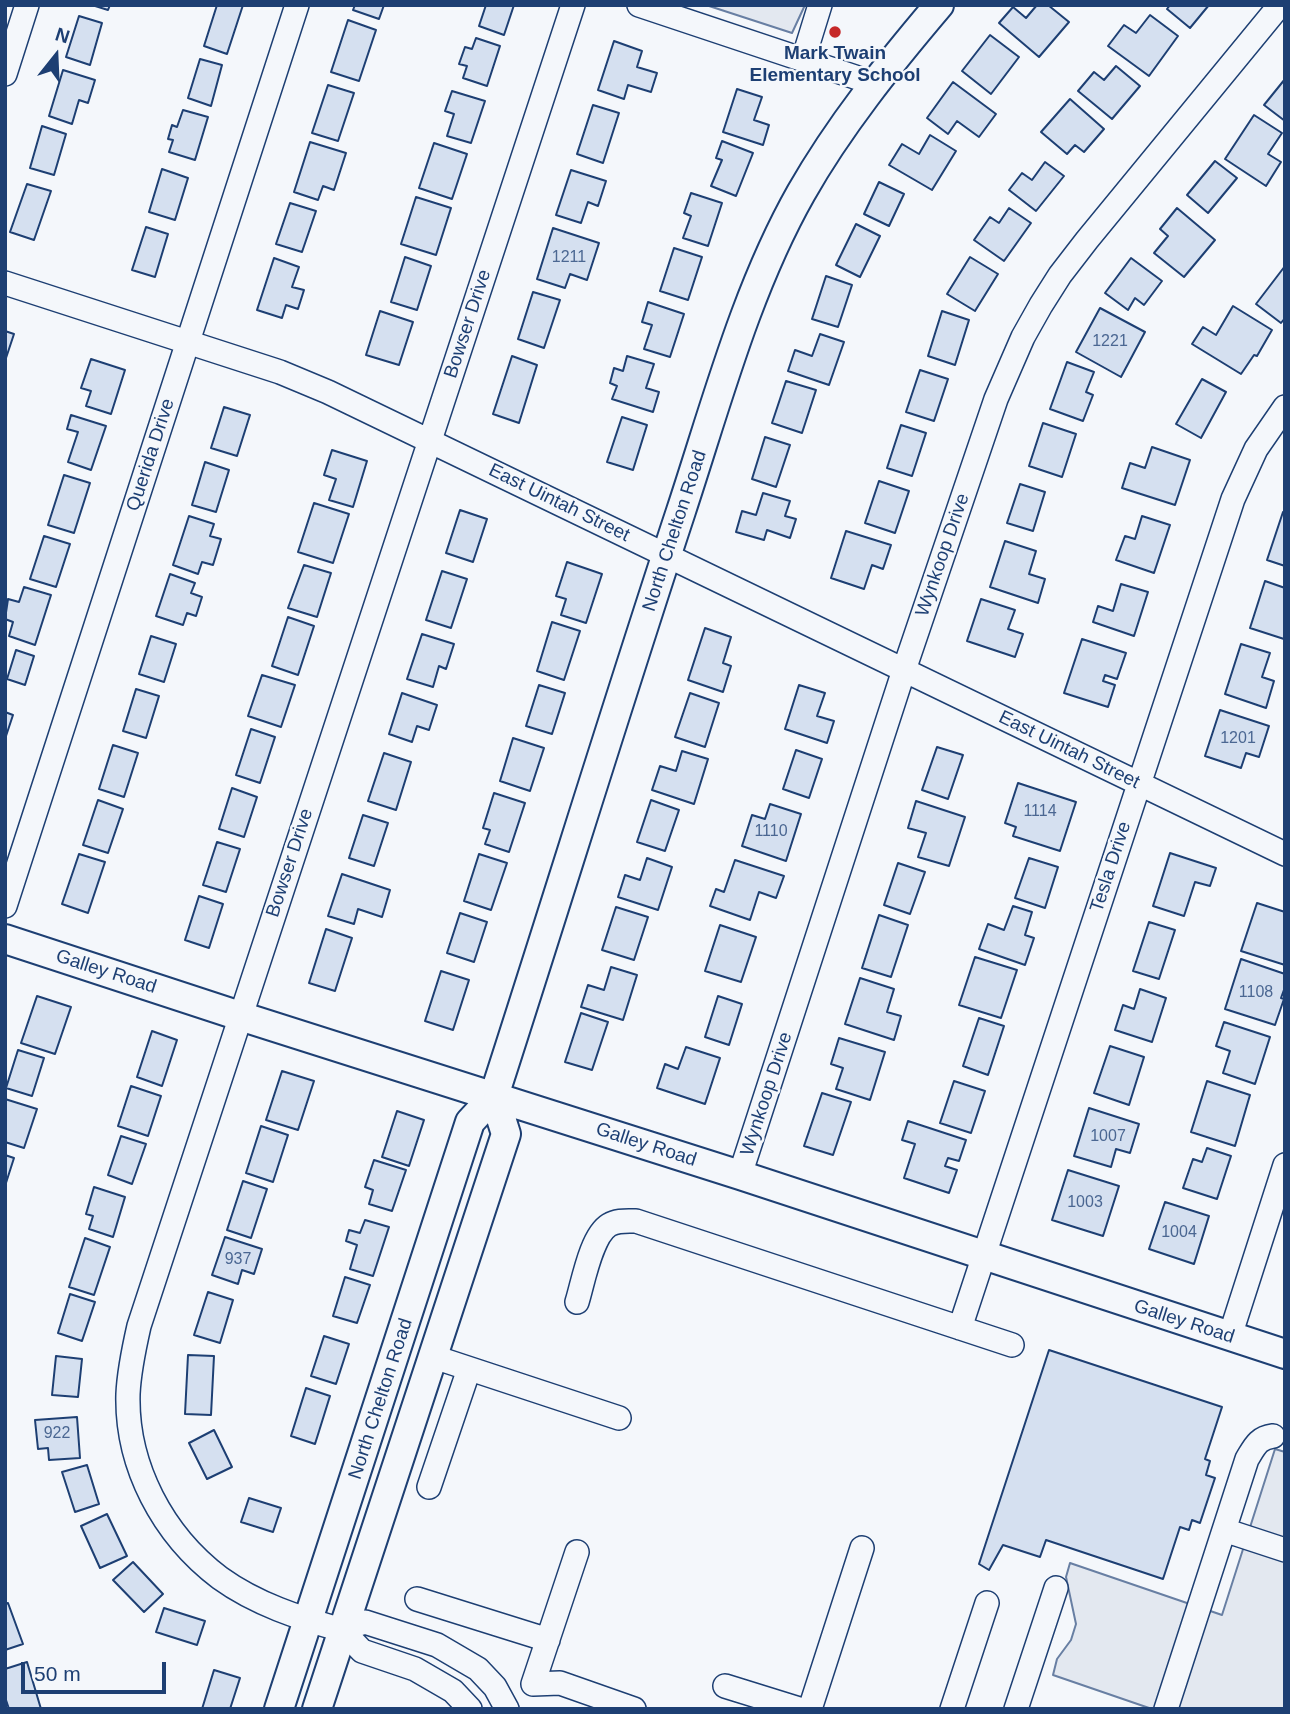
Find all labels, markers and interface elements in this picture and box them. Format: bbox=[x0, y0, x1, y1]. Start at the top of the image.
north arrow bbox=[21, 21, 91, 91]
text: N bbox=[53, 23, 72, 48]
marker: Mark Twain Elementary School bbox=[827, 24, 843, 40]
place label: Mark Twain Elementary School bbox=[749, 43, 921, 87]
house number: 1211 bbox=[552, 248, 586, 268]
street label: Bowser Drive bbox=[440, 267, 496, 381]
house number: 1221 bbox=[1092, 332, 1128, 352]
street label: Querida Drive bbox=[122, 396, 180, 514]
street label: North Chelton Road bbox=[638, 448, 712, 614]
street label: East Uintah Street bbox=[485, 459, 633, 547]
street label: Wynkoop Drive bbox=[911, 490, 975, 620]
street label: East Uintah Street bbox=[995, 706, 1143, 794]
house number: 1201 bbox=[1220, 729, 1256, 749]
house number: 1114 bbox=[1023, 802, 1057, 822]
street label: Bowser Drive bbox=[262, 806, 318, 920]
street label: Tesla Drive bbox=[1086, 819, 1136, 915]
house number: 1110 bbox=[754, 822, 788, 842]
street label: Galley Road bbox=[53, 945, 159, 999]
house number: 1108 bbox=[1239, 983, 1273, 1003]
street label: Wynkoop Drive bbox=[736, 1029, 798, 1159]
street label: Galley Road bbox=[593, 1118, 699, 1172]
house number: 1007 bbox=[1090, 1127, 1126, 1147]
house number: 1003 bbox=[1067, 1193, 1103, 1213]
house number: 1004 bbox=[1161, 1223, 1197, 1243]
house number: 937 bbox=[225, 1250, 251, 1270]
street label: Galley Road bbox=[1131, 1295, 1237, 1349]
street label: North Chelton Road bbox=[344, 1316, 418, 1482]
house number: 922 bbox=[44, 1424, 70, 1444]
scale bar bbox=[24, 1648, 170, 1692]
text: 50 m bbox=[34, 1662, 81, 1685]

